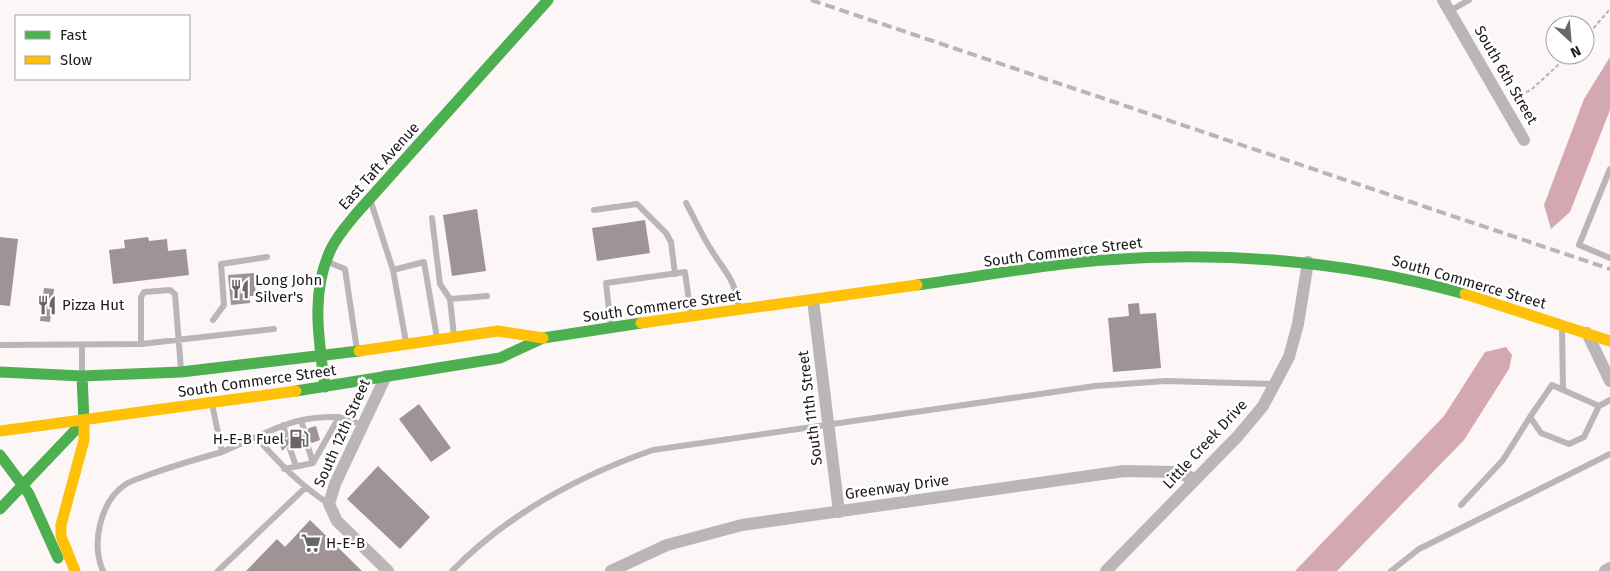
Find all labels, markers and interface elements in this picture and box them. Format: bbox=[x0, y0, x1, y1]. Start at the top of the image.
legend bbox=[15, 15, 190, 80]
north arrow bbox=[1545, 15, 1595, 65]
street label: South 6th Street bbox=[1471, 23, 1542, 128]
text: Fast bbox=[60, 26, 87, 44]
text: N bbox=[1568, 42, 1583, 61]
text: Slow bbox=[60, 51, 92, 69]
street label: East Taft Avenue bbox=[335, 119, 423, 213]
street label: South Commerce Street bbox=[983, 233, 1144, 271]
street label: South Commerce Street bbox=[1390, 251, 1549, 313]
place label: Long John Silver's bbox=[255, 271, 322, 306]
restaurant icon: Long John Silver's bbox=[229, 278, 251, 300]
street label: South Commerce Street bbox=[582, 286, 743, 326]
restaurant icon: Pizza Hut bbox=[36, 294, 58, 316]
place label: Pizza Hut bbox=[62, 296, 125, 314]
street label: South 11th Street bbox=[794, 349, 826, 466]
street label: South Commerce Street bbox=[177, 361, 338, 401]
street label: South 12th Street bbox=[310, 376, 374, 490]
street label: Little Creek Drive bbox=[1159, 396, 1251, 492]
fuel station icon: H-E-B Fuel bbox=[288, 428, 310, 450]
place label: H-E-B Fuel bbox=[213, 430, 285, 448]
street label: Greenway Drive bbox=[844, 471, 950, 503]
supermarket icon: H-E-B bbox=[300, 532, 322, 554]
place label: H-E-B bbox=[326, 534, 365, 552]

